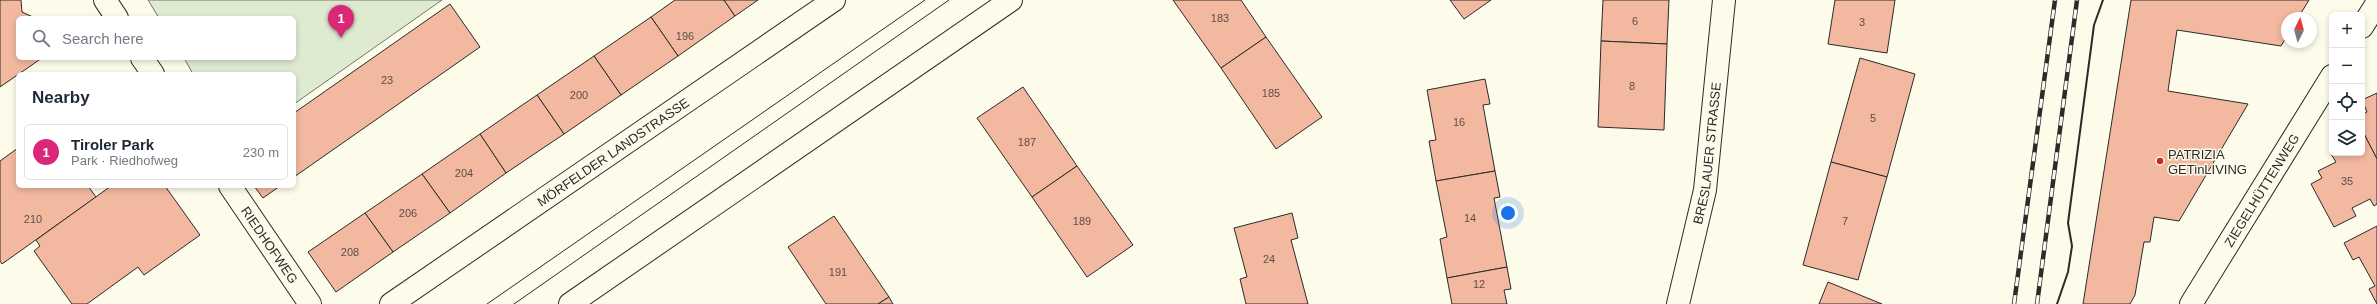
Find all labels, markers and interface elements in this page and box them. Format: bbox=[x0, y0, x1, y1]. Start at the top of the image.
pin: 1 bbox=[328, 5, 354, 38]
house number: 183 bbox=[1211, 12, 1229, 24]
north arrow bbox=[2281, 12, 2317, 48]
map controls bbox=[2329, 12, 2365, 156]
button: + bbox=[2329, 12, 2365, 48]
house number: 6 bbox=[1632, 15, 1638, 27]
search box bbox=[16, 16, 296, 60]
house number: 3 bbox=[1859, 16, 1865, 28]
icon: search bbox=[30, 27, 52, 49]
text: Search here bbox=[62, 30, 144, 47]
house number: 196 bbox=[676, 30, 694, 42]
button: − bbox=[2329, 48, 2365, 84]
house number: 23 bbox=[381, 74, 393, 86]
house number: 8 bbox=[1629, 80, 1635, 92]
street label: BRESLAUER STRASSE bbox=[1690, 81, 1724, 226]
button: locate bbox=[2329, 84, 2365, 120]
house number: 185 bbox=[1262, 87, 1280, 99]
text: Nearby bbox=[32, 88, 90, 107]
house number: 200 bbox=[570, 89, 588, 101]
street label: MÖRFELDER LANDSTRASSE bbox=[534, 95, 692, 210]
house number: 5 bbox=[1870, 112, 1876, 124]
house number: 16 bbox=[1453, 116, 1465, 128]
button: layers bbox=[2329, 120, 2365, 156]
street label: ZIEGELHÜTTENWEG bbox=[2221, 131, 2303, 250]
text: Tiroler Park bbox=[71, 136, 154, 153]
house number: 187 bbox=[1018, 136, 1036, 148]
text: 1 bbox=[42, 145, 50, 160]
text: 230 m bbox=[243, 145, 279, 160]
place label: PATRIZIA GETinLIVING bbox=[2168, 147, 2247, 177]
text: Park · Riedhofweg bbox=[71, 153, 178, 168]
marker: PATRIZIA GETinLIVING bbox=[2155, 156, 2165, 166]
house number: 204 bbox=[455, 167, 473, 179]
house number: 35 bbox=[2341, 175, 2353, 187]
your location bbox=[1498, 203, 1518, 223]
street label: RIEDHOFWEG bbox=[238, 204, 301, 286]
house number: 206 bbox=[399, 207, 417, 219]
house number: 14 bbox=[1464, 212, 1476, 224]
house number: 210 bbox=[24, 213, 42, 225]
house number: 189 bbox=[1073, 215, 1091, 227]
house number: 7 bbox=[1842, 215, 1848, 227]
house number: 208 bbox=[341, 246, 359, 258]
house number: 24 bbox=[1263, 253, 1275, 265]
house number: 191 bbox=[829, 266, 847, 278]
house number: 12 bbox=[1473, 278, 1485, 290]

